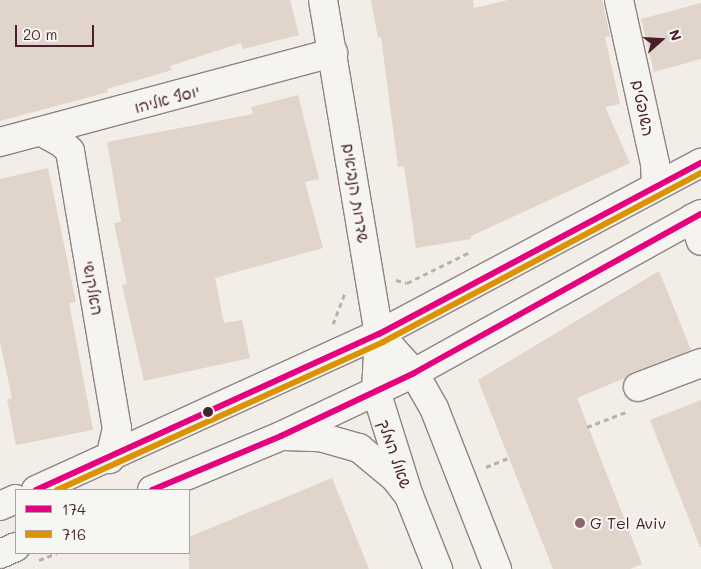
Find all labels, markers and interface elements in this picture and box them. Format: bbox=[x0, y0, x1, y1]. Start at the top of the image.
scale bar bbox=[18, 15, 96, 47]
north arrow bbox=[636, 15, 686, 65]
text: 20 m bbox=[23, 24, 57, 44]
text: N bbox=[665, 27, 686, 43]
street label: השופטים bbox=[628, 78, 658, 138]
street label: יוסף אליהו bbox=[132, 81, 202, 117]
street label: שדרות הנביאים bbox=[339, 142, 373, 244]
street label: האלקושי bbox=[79, 259, 107, 317]
unlabelled marker bbox=[203, 407, 213, 417]
street label: שאול המלך bbox=[374, 417, 416, 491]
legend bbox=[15, 489, 190, 554]
text: 174 bbox=[62, 499, 86, 519]
place label: G Tel Aviv bbox=[590, 513, 666, 533]
marker: G Tel Aviv bbox=[574, 517, 586, 529]
text: 716 bbox=[62, 524, 86, 544]

